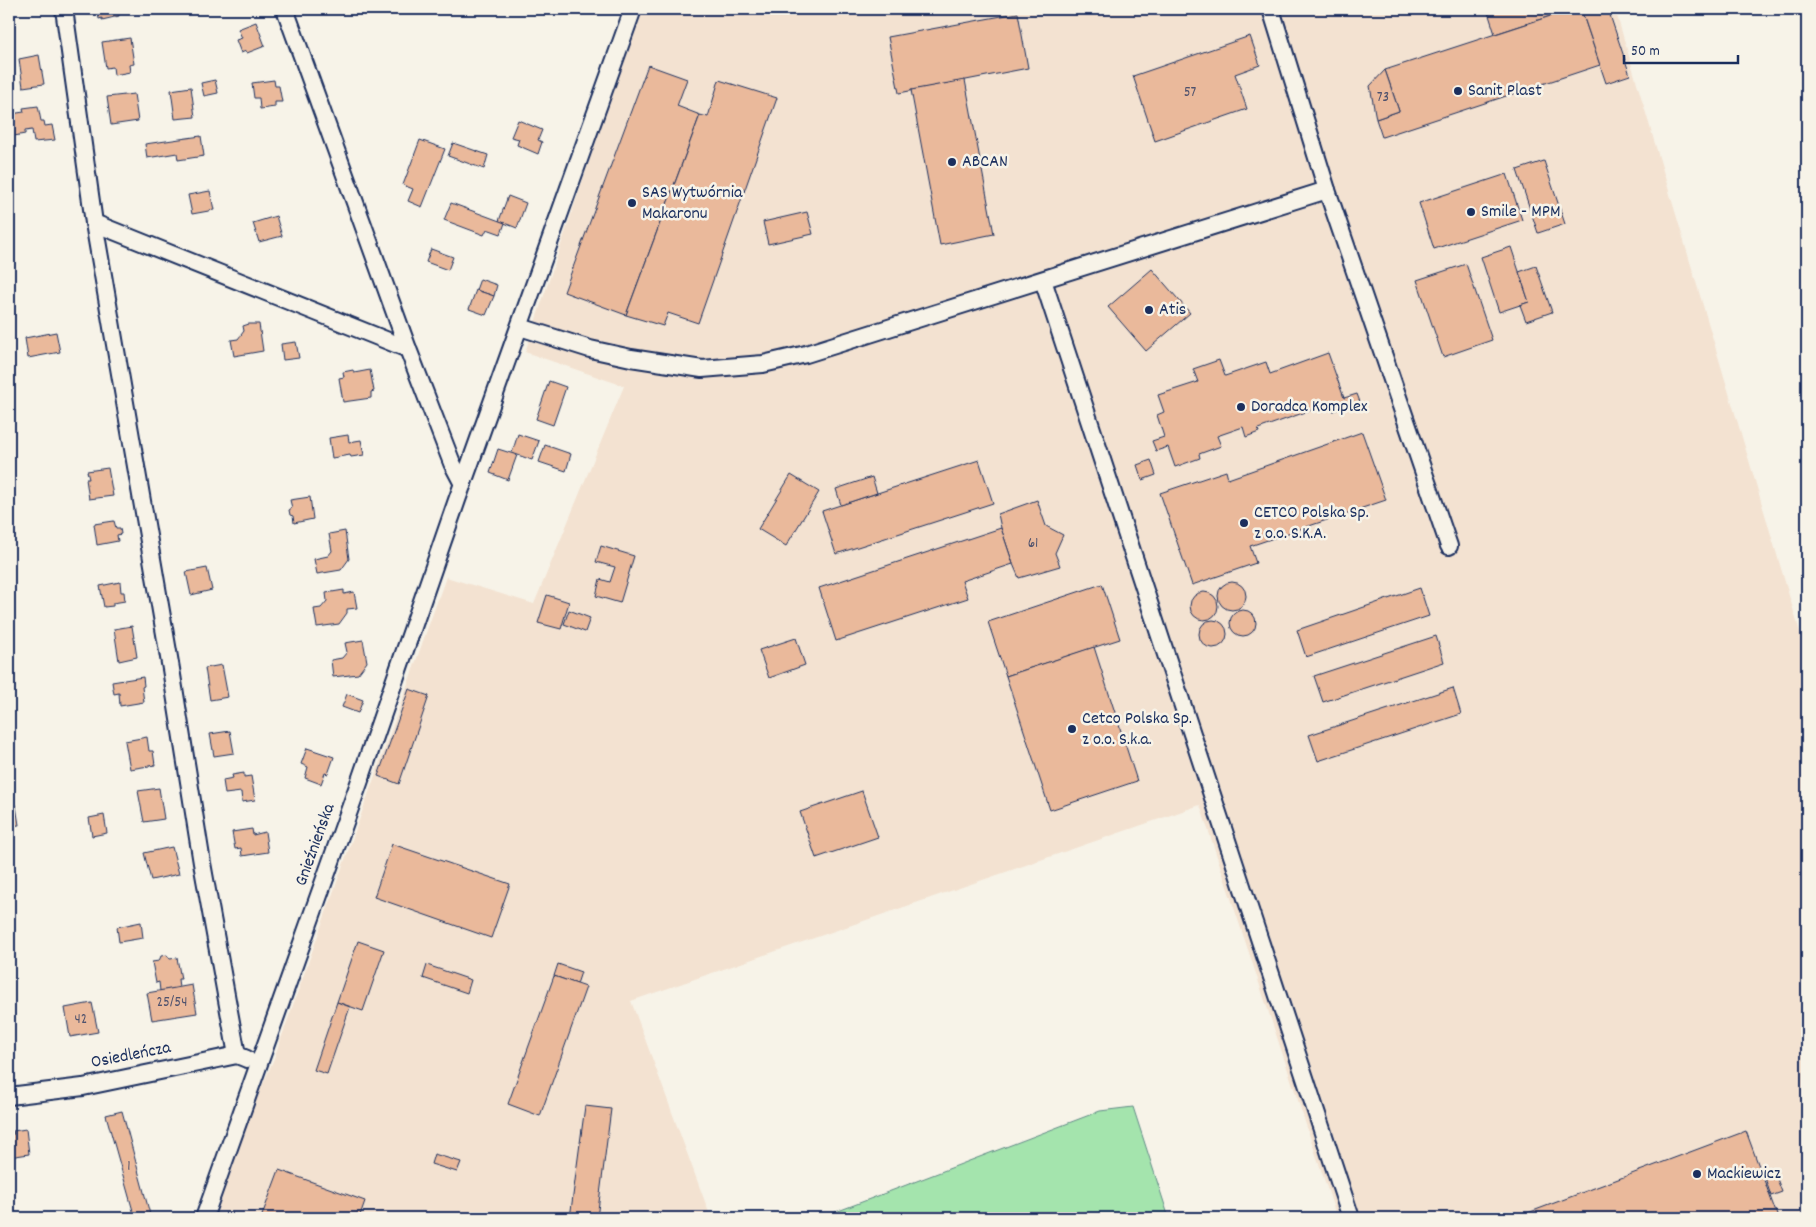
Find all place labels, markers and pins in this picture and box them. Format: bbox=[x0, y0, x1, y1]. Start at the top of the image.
place label: Sanit Plast bbox=[1468, 79, 1542, 104]
marker: Sanit Plast bbox=[1452, 85, 1464, 97]
place label: ABCAN bbox=[962, 150, 1008, 175]
marker: ABCAN bbox=[946, 156, 958, 168]
place label: SAS Wytwórnia Makaronu bbox=[642, 181, 743, 227]
marker: SAS Wytwórnia Makaronu bbox=[626, 197, 638, 209]
place label: Smile - MPM bbox=[1481, 200, 1560, 225]
marker: Smile - MPM bbox=[1465, 206, 1477, 218]
place label: Atis bbox=[1159, 298, 1186, 323]
marker: Atis bbox=[1143, 304, 1155, 316]
place label: Doradca Komplex bbox=[1251, 395, 1368, 420]
marker: Doradca Komplex bbox=[1235, 401, 1247, 413]
place label: CETCO Polska Sp. z o.o. S.K.A. bbox=[1254, 501, 1369, 547]
marker: CETCO Polska Sp. z o.o. S.K.A. bbox=[1238, 517, 1250, 529]
place label: Cetco Polska Sp. z o.o. S.k.a. bbox=[1082, 707, 1192, 753]
marker: Cetco Polska Sp. z o.o. S.k.a. bbox=[1066, 723, 1078, 735]
place label: Mackiewicz bbox=[1707, 1162, 1781, 1187]
marker: Mackiewicz bbox=[1691, 1168, 1703, 1180]

